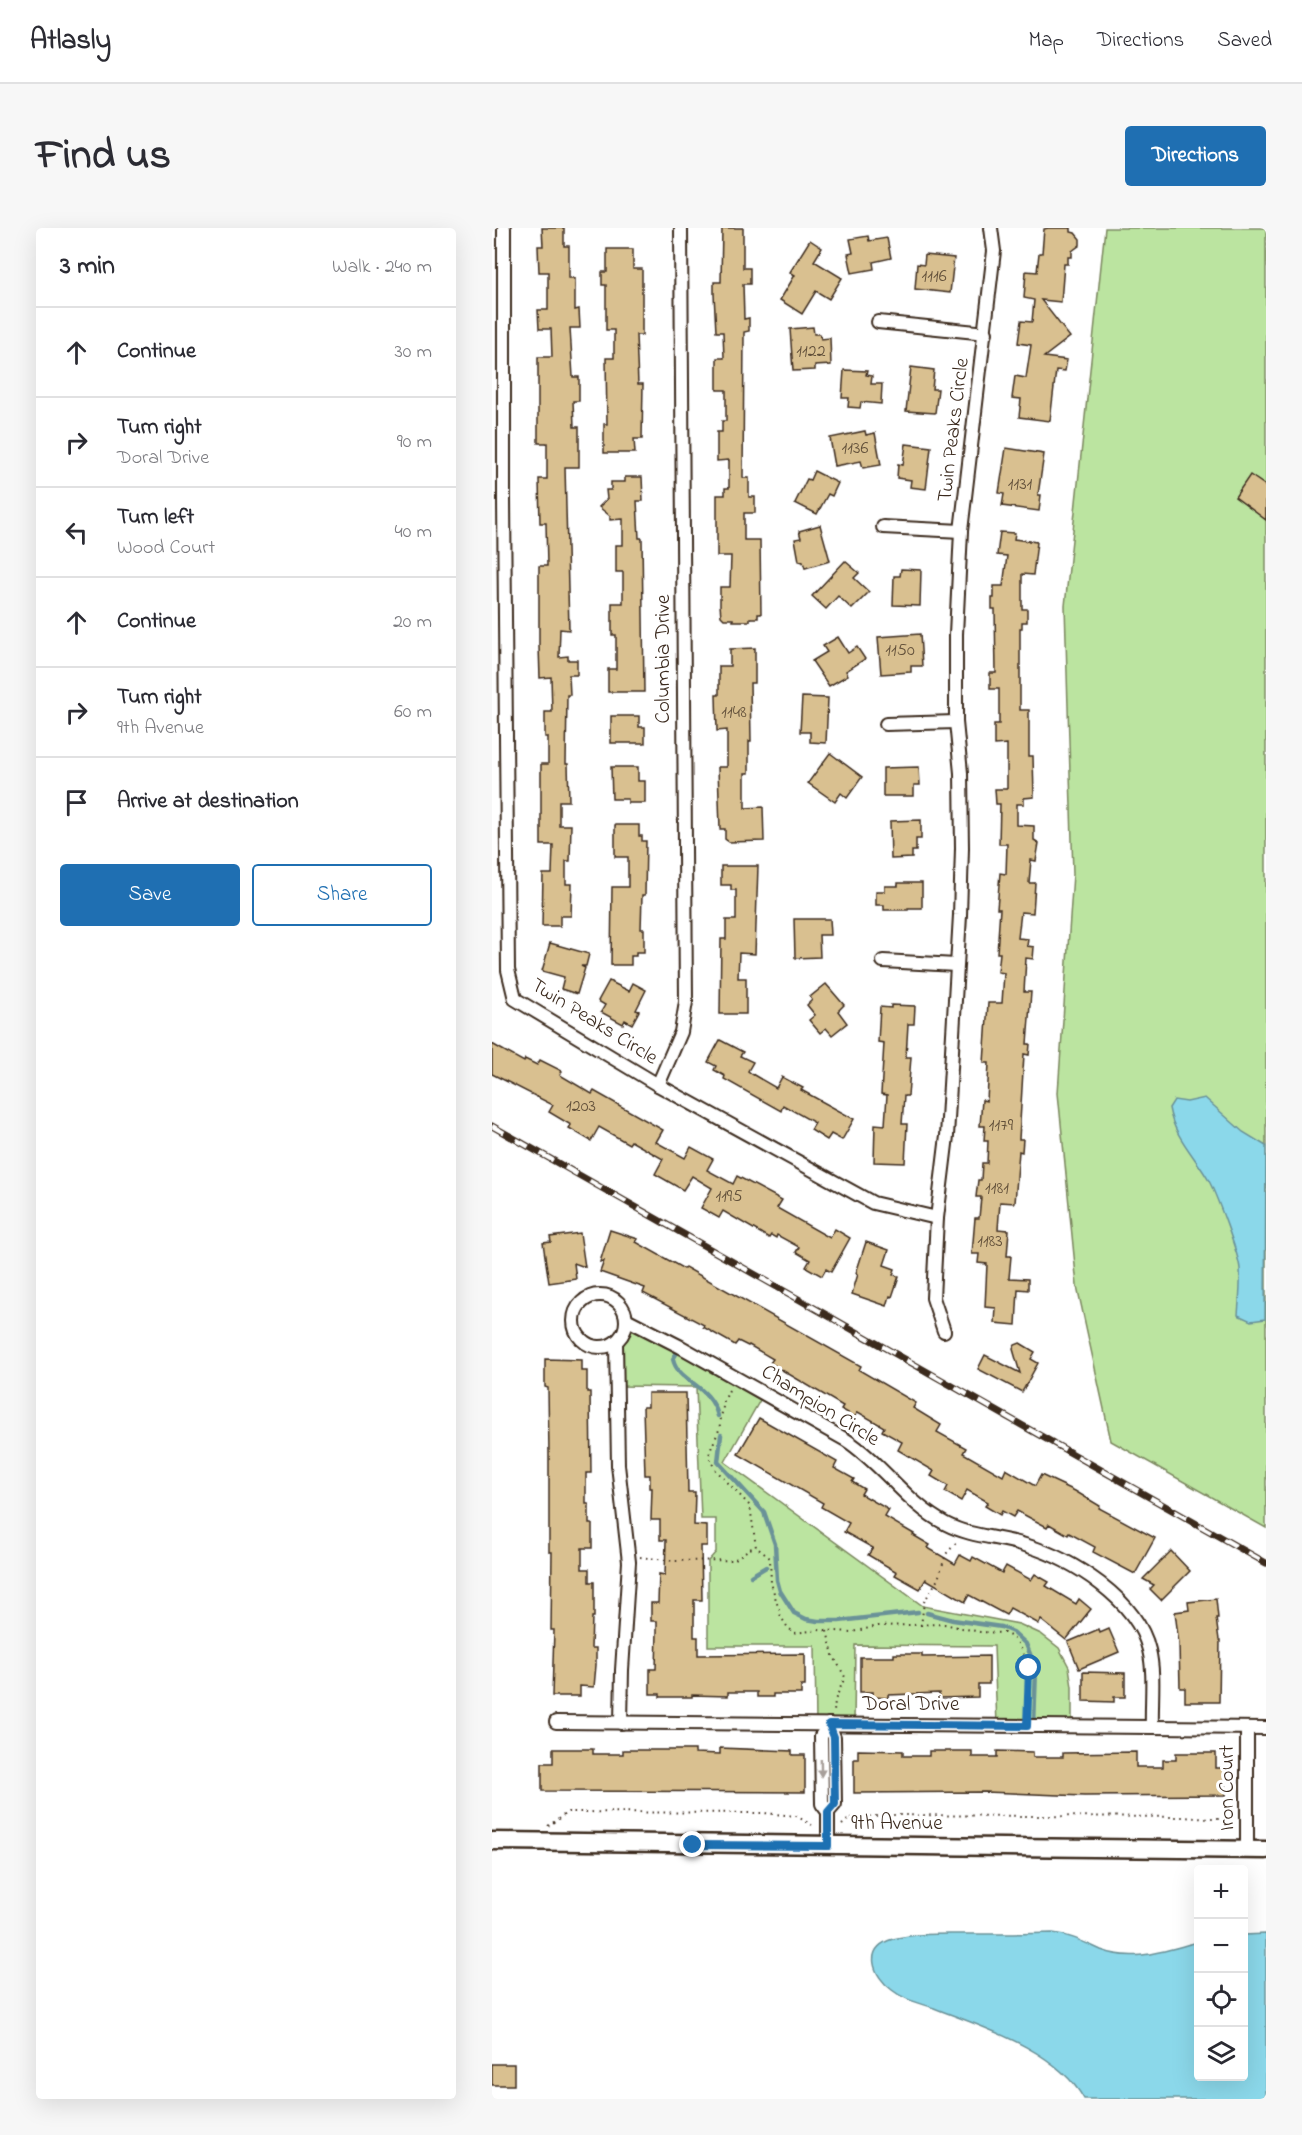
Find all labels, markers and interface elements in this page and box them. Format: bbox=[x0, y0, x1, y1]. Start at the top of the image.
text: Atlasly bbox=[30, 21, 111, 62]
text: Map bbox=[1028, 26, 1064, 56]
text: Directions bbox=[1097, 26, 1184, 56]
text: Saved bbox=[1217, 26, 1272, 56]
text: Find us bbox=[36, 126, 171, 187]
button: Directions bbox=[1125, 126, 1266, 186]
text: 3 min bbox=[60, 248, 115, 286]
text: Walk · 240 m bbox=[332, 253, 432, 282]
house number: 1116 bbox=[921, 264, 947, 290]
icon: ahead bbox=[60, 336, 93, 369]
text: Continue bbox=[117, 336, 196, 368]
text: 30 m bbox=[395, 338, 432, 367]
house number: 1122 bbox=[796, 339, 826, 365]
street label: Twin Peaks Circle bbox=[930, 356, 978, 504]
text: Turn right bbox=[117, 412, 202, 444]
icon: right bbox=[60, 426, 93, 459]
text: 90 m bbox=[397, 428, 432, 457]
house number: 1136 bbox=[842, 436, 868, 462]
text: Doral Drive bbox=[117, 444, 209, 473]
house number: 1131 bbox=[1008, 472, 1033, 498]
text: Turn left bbox=[117, 502, 194, 534]
icon: left bbox=[60, 516, 93, 549]
text: 40 m bbox=[395, 518, 432, 547]
text: Wood Court bbox=[117, 534, 215, 563]
street label: Columbia Drive bbox=[649, 594, 679, 723]
icon: ahead bbox=[60, 606, 93, 639]
text: Continue bbox=[117, 606, 196, 638]
text: 20 m bbox=[393, 608, 432, 637]
house number: 1150 bbox=[885, 638, 915, 664]
text: Turn right bbox=[117, 682, 202, 714]
icon: right bbox=[60, 696, 93, 729]
text: 60 m bbox=[394, 698, 432, 727]
house number: 1148 bbox=[721, 700, 747, 726]
text: 9th Avenue bbox=[117, 714, 204, 743]
icon: arrive bbox=[60, 786, 93, 819]
text: Arrive at destination bbox=[117, 786, 299, 818]
button: Save bbox=[60, 864, 240, 926]
button: Share bbox=[252, 864, 432, 926]
street label: Twin Peaks Circle bbox=[525, 971, 664, 1073]
house number: 1203 bbox=[566, 1094, 596, 1120]
house number: 1179 bbox=[989, 1113, 1014, 1139]
house number: 1181 bbox=[985, 1176, 1009, 1202]
house number: 1195 bbox=[715, 1184, 743, 1210]
house number: 1183 bbox=[977, 1229, 1003, 1255]
street label: Champion Circle bbox=[755, 1358, 886, 1455]
route start bbox=[1015, 1654, 1041, 1680]
street label: Doral Drive bbox=[862, 1690, 960, 1720]
street label: Iron Court bbox=[1213, 1745, 1243, 1831]
one-way arrow bbox=[817, 1758, 826, 1777]
street label: 9th Avenue bbox=[851, 1809, 943, 1839]
route end bbox=[679, 1831, 705, 1857]
map controls bbox=[1194, 1865, 1248, 2081]
button: + bbox=[1194, 1865, 1248, 1919]
button: − bbox=[1194, 1919, 1248, 1973]
button: locate bbox=[1194, 1973, 1248, 2027]
button: layers bbox=[1194, 2027, 1248, 2081]

